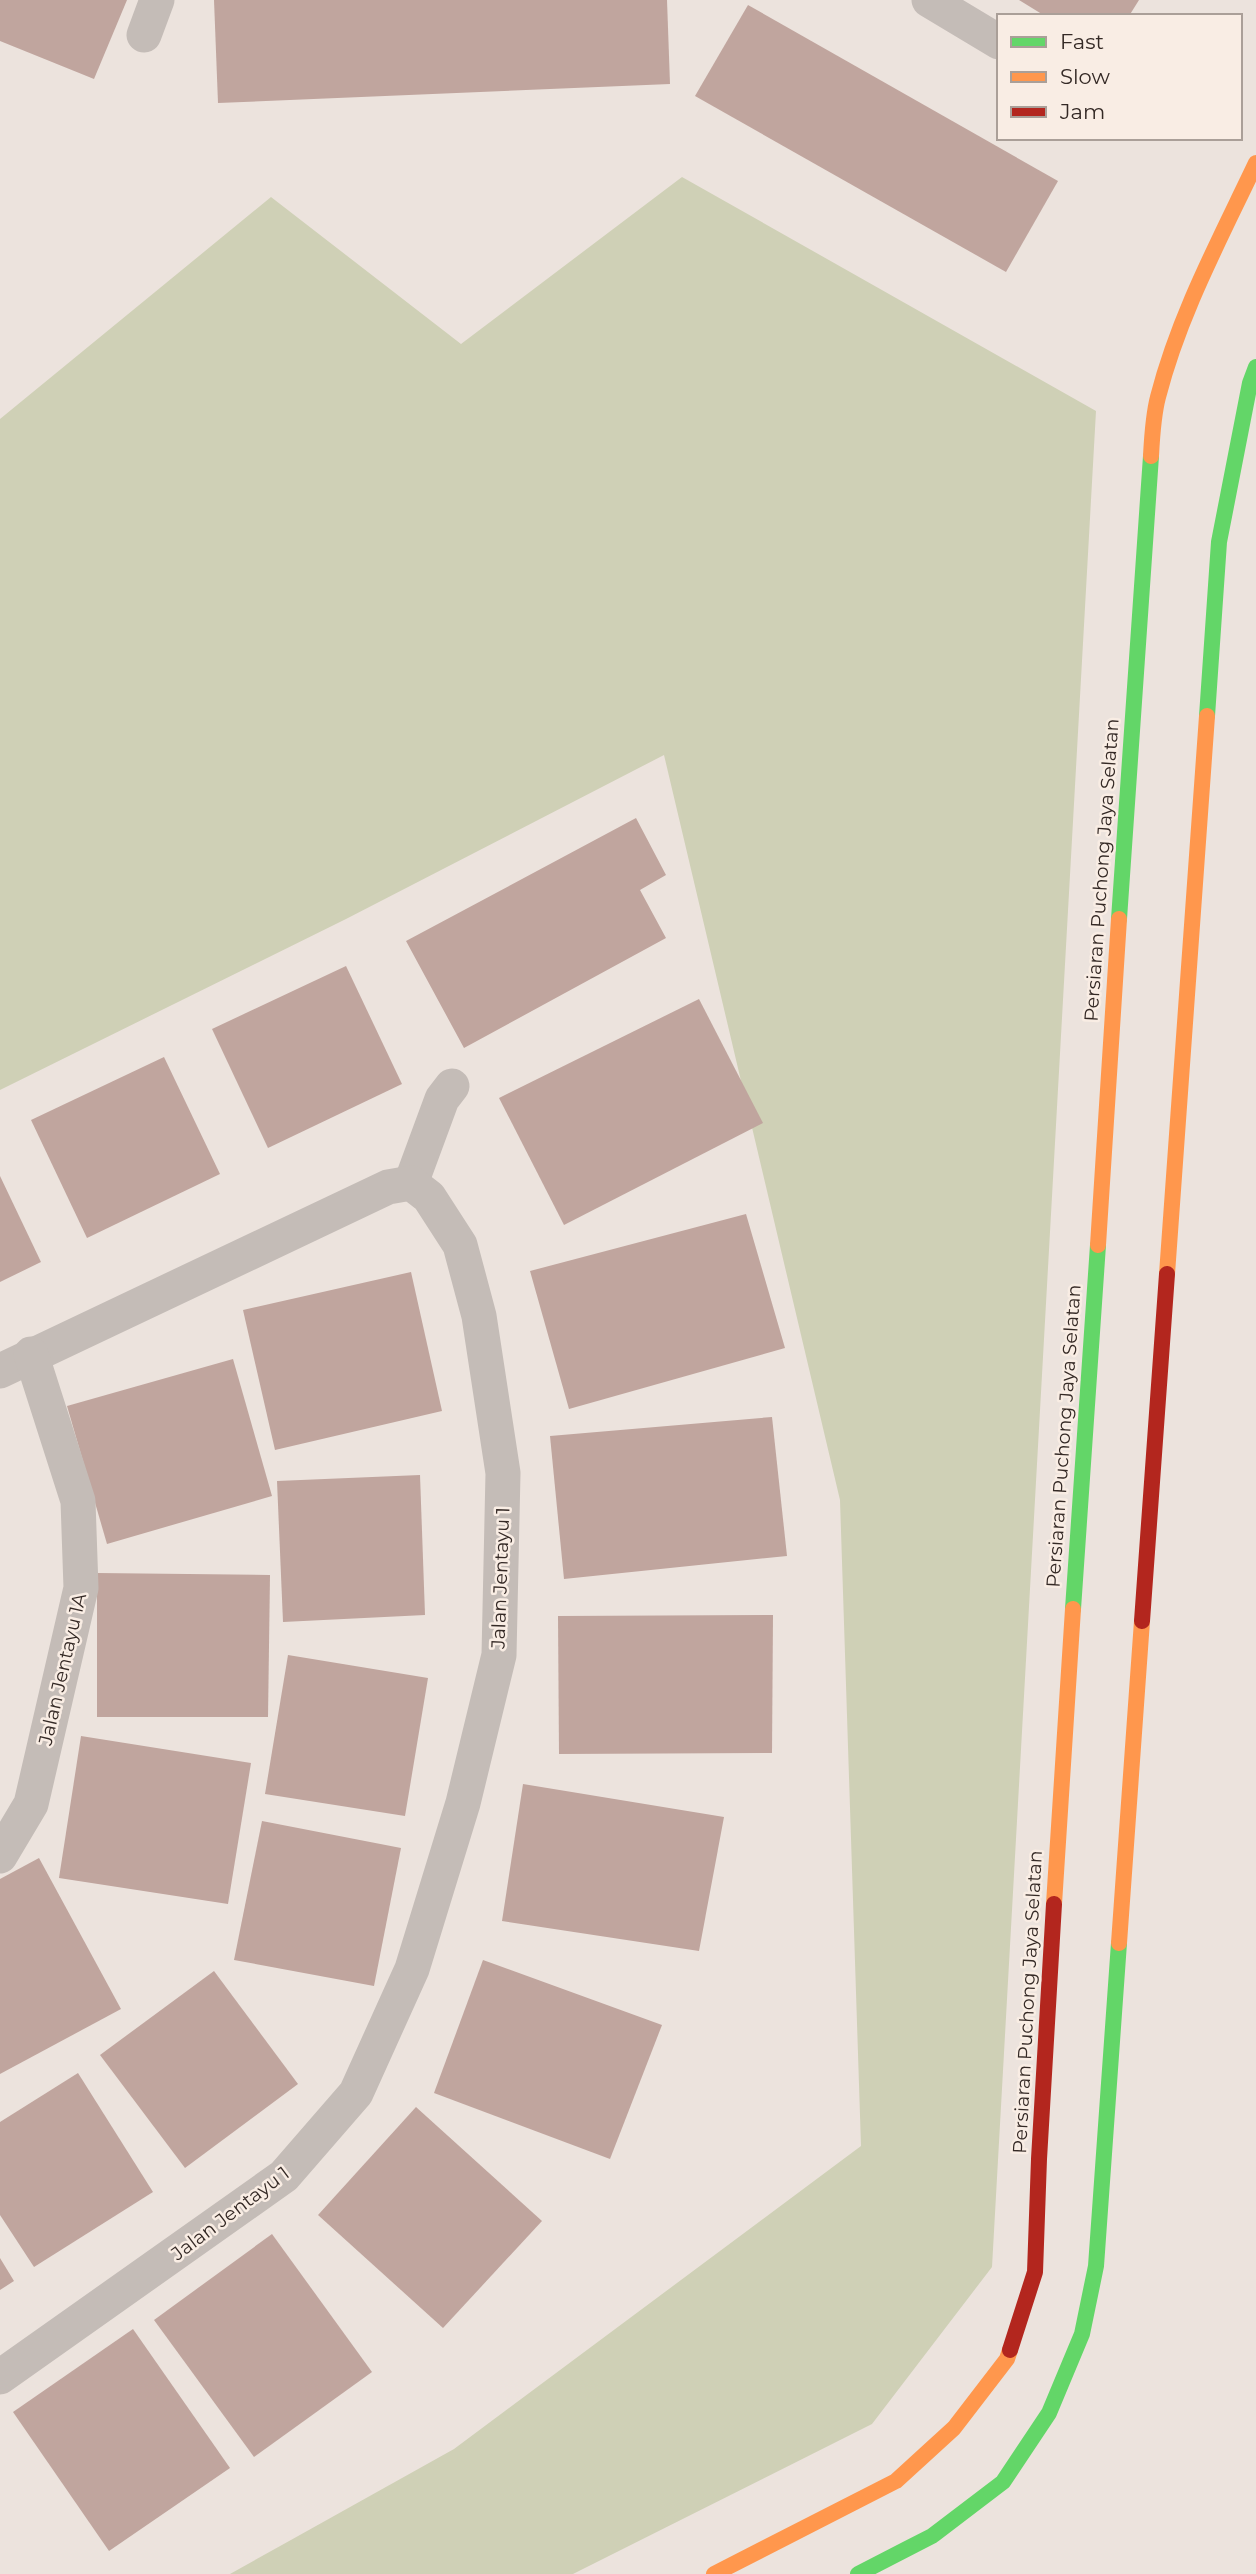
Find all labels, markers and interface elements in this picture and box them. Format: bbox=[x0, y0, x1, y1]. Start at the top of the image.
legend bbox=[997, 14, 1242, 140]
text: Fast bbox=[1060, 29, 1104, 54]
text: Slow bbox=[1060, 64, 1110, 89]
text: Jam bbox=[1059, 99, 1105, 124]
street label: Persiaran Puchong Jaya Selatan bbox=[1079, 718, 1124, 1022]
street label: Persiaran Puchong Jaya Selatan bbox=[1041, 1284, 1086, 1588]
street label: Jalan Jentayu 1 bbox=[486, 1507, 514, 1650]
street label: Jalan Jentayu 1A bbox=[34, 1590, 91, 1748]
street label: Persiaran Puchong Jaya Selatan bbox=[1008, 1850, 1047, 2154]
street label: Jalan Jentayu 1 bbox=[166, 2162, 294, 2266]

